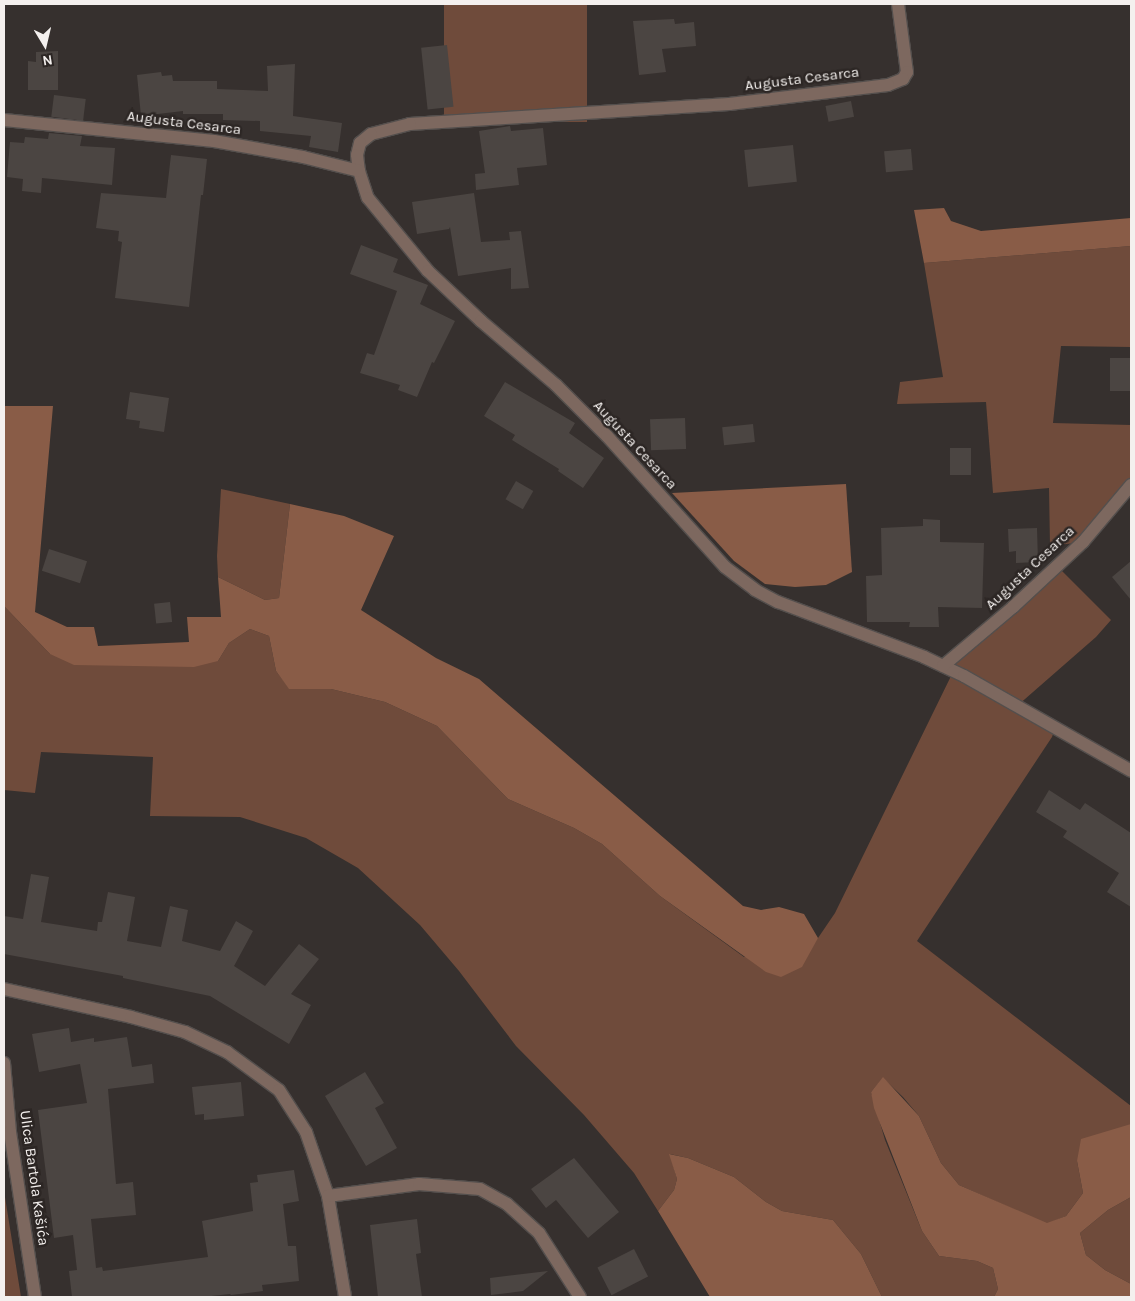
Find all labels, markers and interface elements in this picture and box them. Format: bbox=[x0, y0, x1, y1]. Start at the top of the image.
north arrow bbox=[20, 20, 70, 70]
text: N bbox=[41, 51, 54, 69]
street label: Augusta Cesarca bbox=[744, 63, 860, 95]
street label: Augusta Cesarca bbox=[126, 107, 242, 139]
street label: Augusta Cesarca bbox=[589, 397, 681, 493]
street label: Augusta Cesarca bbox=[982, 522, 1078, 614]
street label: Ulica Bartola Kašića bbox=[16, 1109, 52, 1247]

